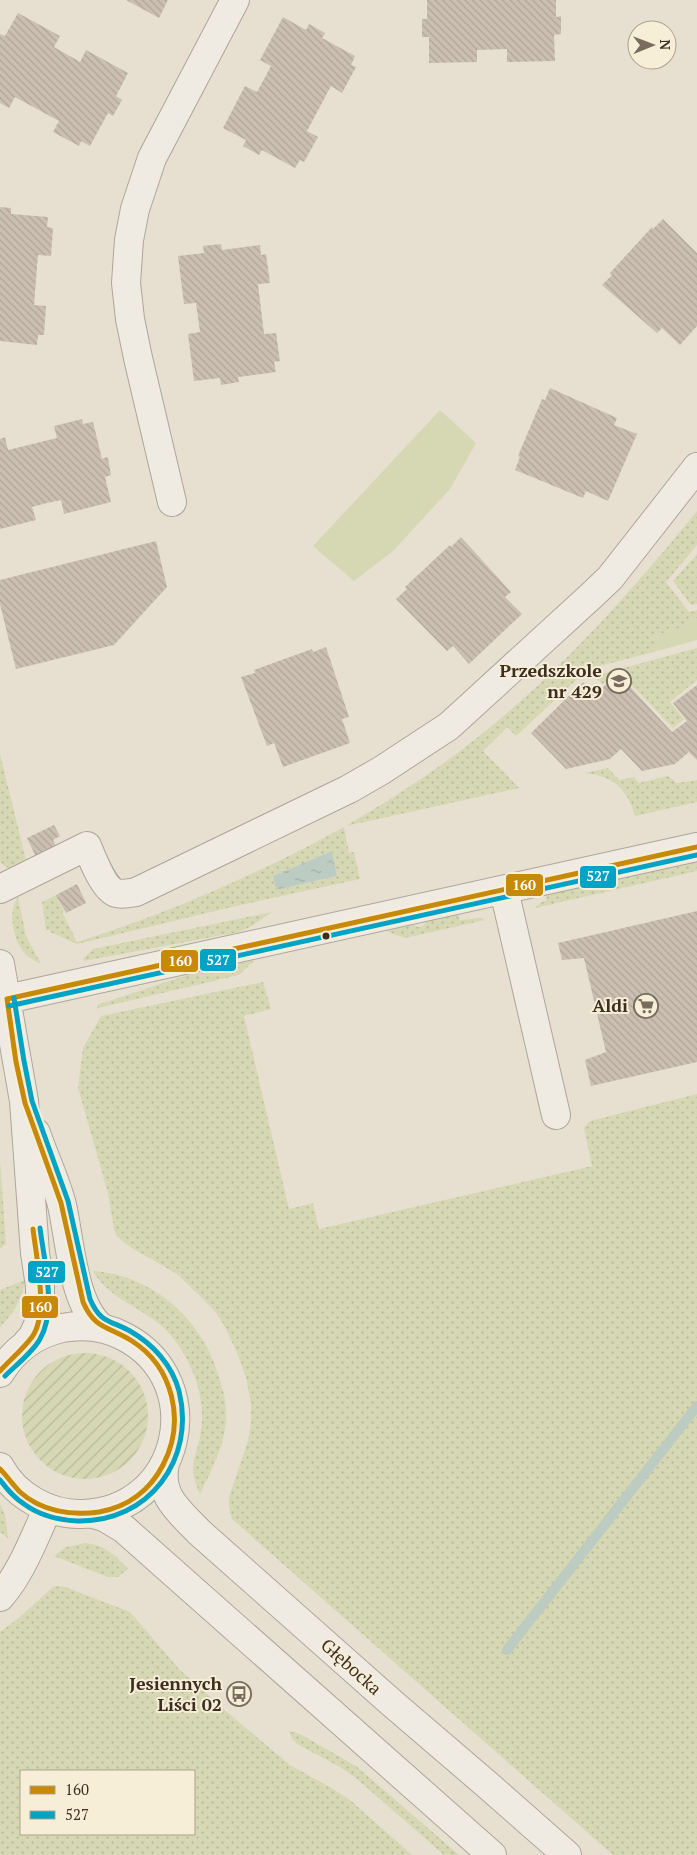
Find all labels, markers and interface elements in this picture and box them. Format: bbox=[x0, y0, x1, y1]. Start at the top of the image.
north arrow bbox=[627, 20, 677, 70]
text: N bbox=[656, 39, 675, 51]
place label: Przedszkole nr 429 bbox=[500, 658, 602, 703]
school or university icon: Przedszkole nr 429 bbox=[606, 668, 632, 694]
line badge: 527 bbox=[579, 865, 617, 889]
text: 527 bbox=[586, 866, 610, 885]
line badge: 160 bbox=[505, 873, 544, 897]
text: 160 bbox=[512, 875, 536, 894]
unlabelled marker bbox=[321, 931, 331, 941]
line badge: 527 bbox=[199, 948, 237, 972]
line badge: 160 bbox=[160, 949, 199, 973]
text: 527 bbox=[206, 950, 230, 969]
text: 160 bbox=[168, 951, 192, 970]
place label: Aldi bbox=[592, 993, 628, 1017]
supermarket icon: Aldi bbox=[633, 993, 659, 1019]
line badge: 527 bbox=[27, 1260, 66, 1284]
text: 527 bbox=[35, 1262, 59, 1281]
line badge: 160 bbox=[21, 1295, 59, 1319]
text: 160 bbox=[28, 1297, 52, 1316]
street label: Głębocka bbox=[316, 1633, 387, 1700]
place label: Jesiennych Liści 02 bbox=[129, 1671, 222, 1716]
bus stop icon: Jesiennych Liści 02 bbox=[226, 1681, 252, 1707]
legend bbox=[20, 1770, 195, 1835]
text: 160 bbox=[65, 1779, 89, 1799]
text: 527 bbox=[65, 1804, 89, 1824]

